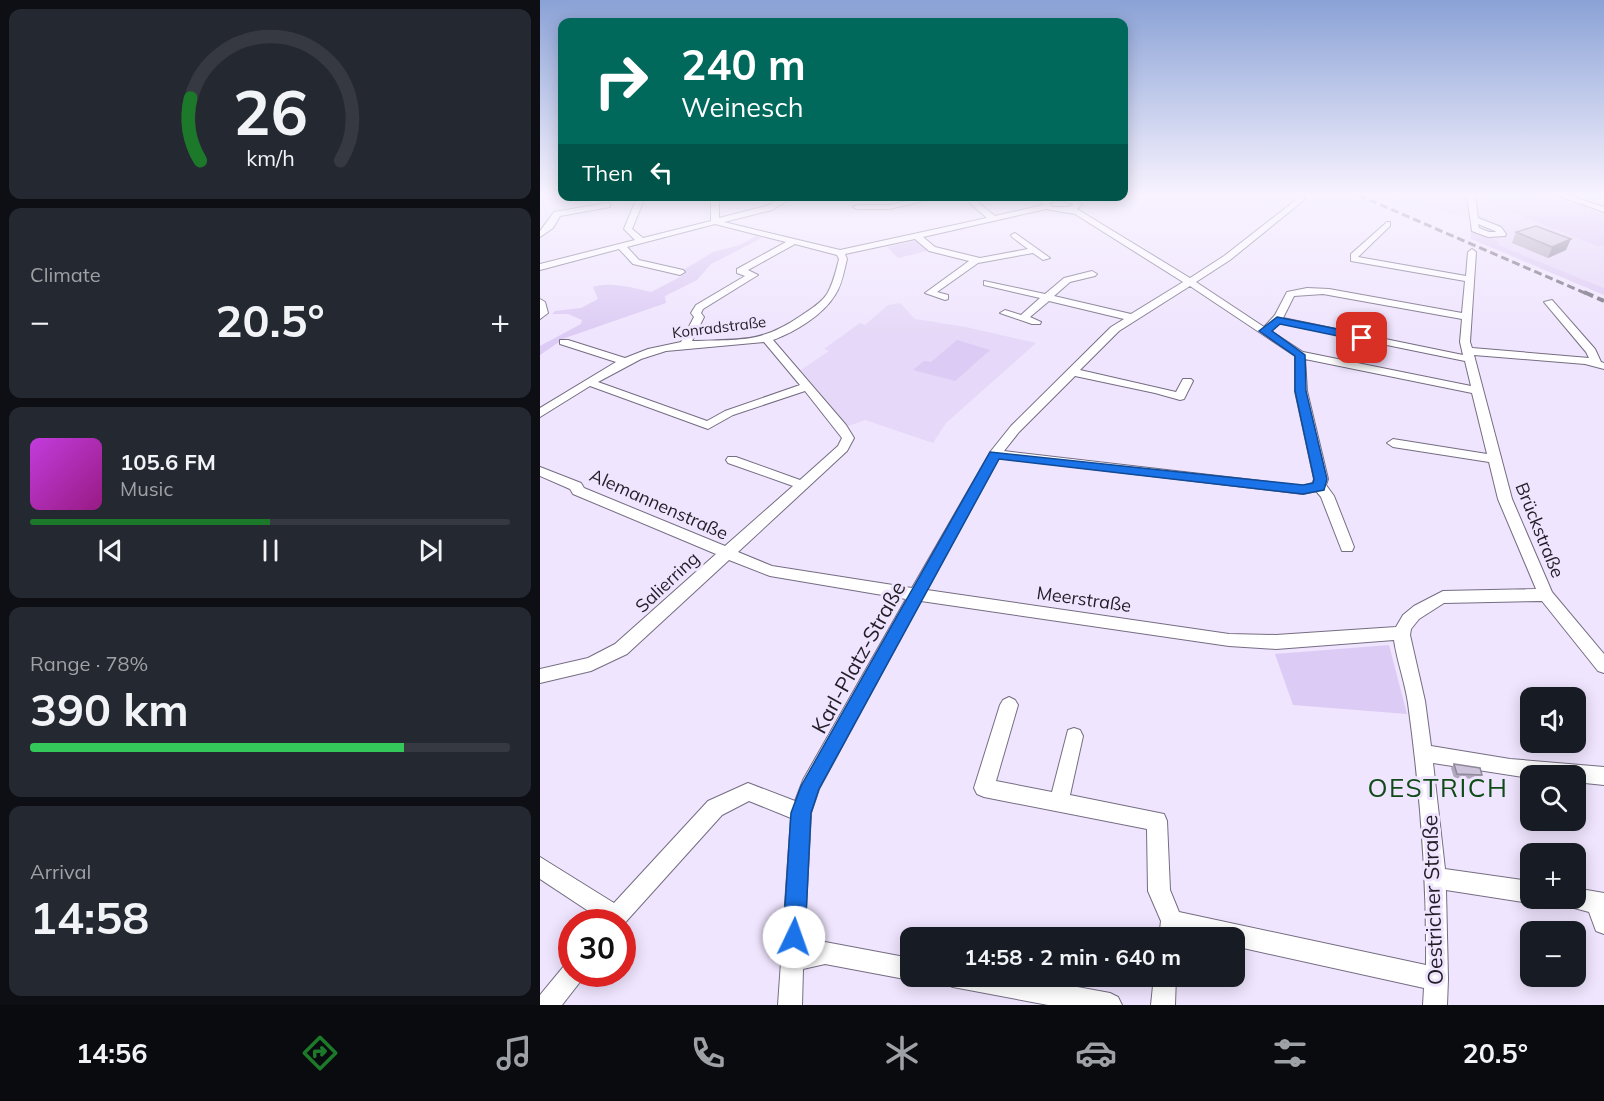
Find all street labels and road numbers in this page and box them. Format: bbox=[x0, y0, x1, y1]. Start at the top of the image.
street label: Konradstraße bbox=[671, 312, 767, 342]
street label: Alemannenstraße bbox=[586, 463, 732, 545]
street label: Brückstraße bbox=[1510, 479, 1570, 581]
street label: Salierring bbox=[630, 547, 704, 617]
street label: Karl-Platz-Straße bbox=[805, 576, 911, 738]
street label: Meerstraße bbox=[1035, 581, 1133, 617]
street label: Oestricher Straße bbox=[1416, 814, 1448, 986]

